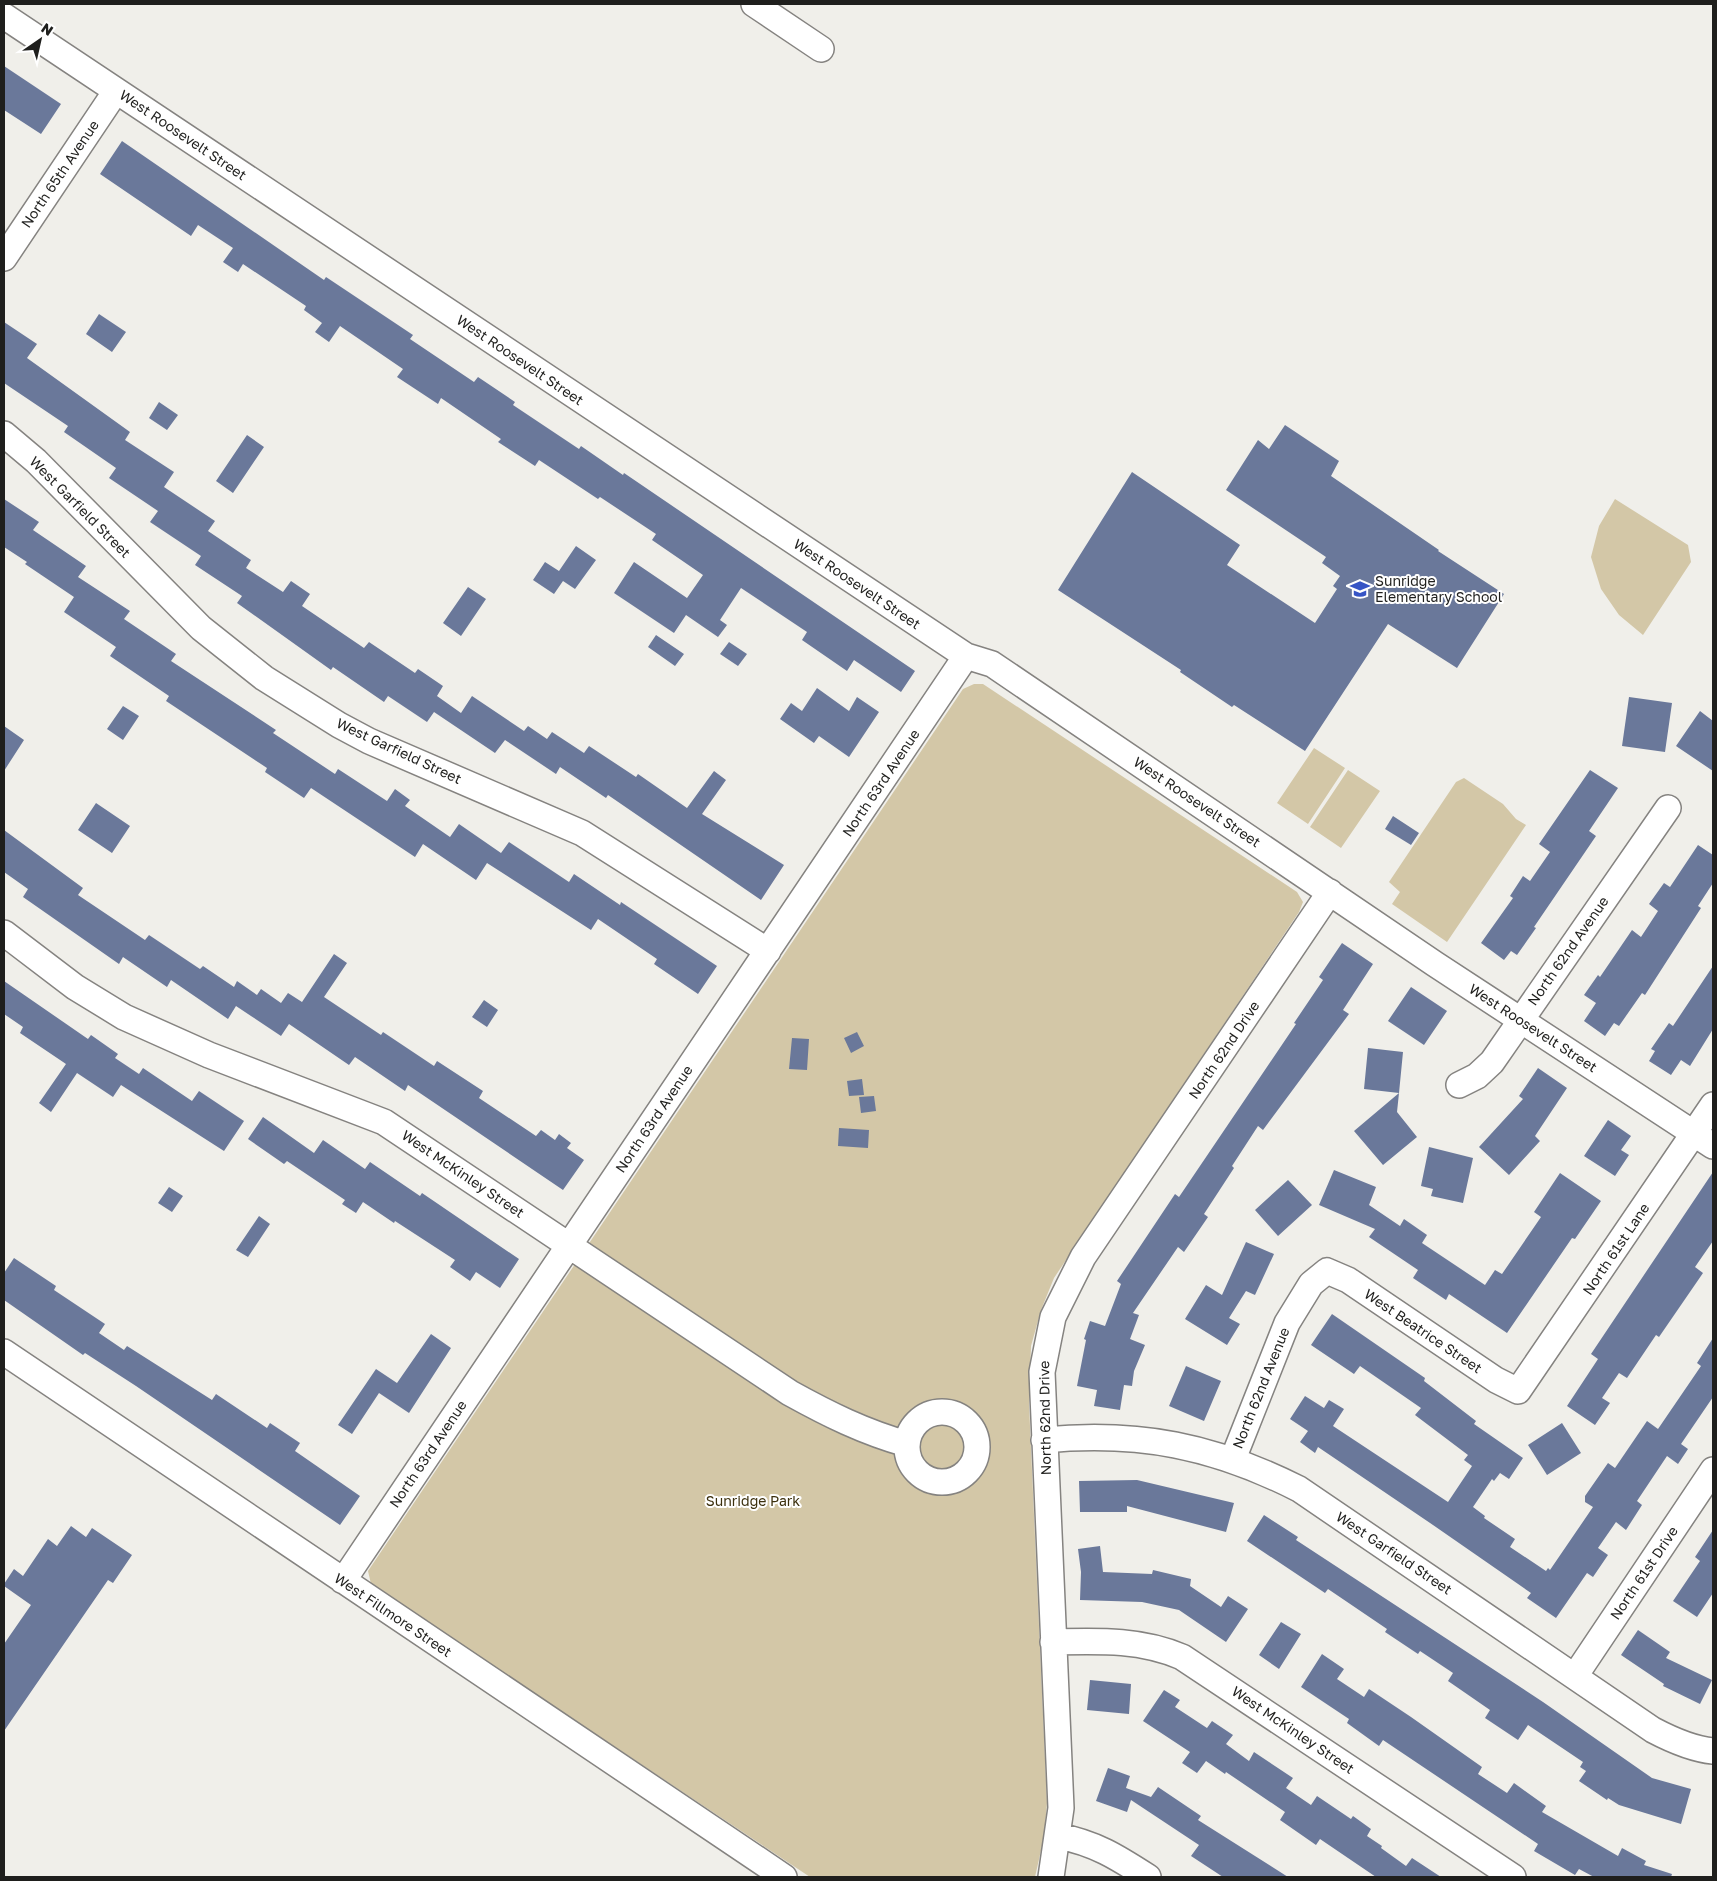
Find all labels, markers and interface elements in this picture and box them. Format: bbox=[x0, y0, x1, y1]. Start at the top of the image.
north arrow bbox=[15, 15, 65, 65]
text: N bbox=[38, 19, 57, 39]
street label: West Roosevelt Street bbox=[117, 86, 250, 183]
street label: North 65th Avenue bbox=[17, 117, 102, 231]
street label: West Roosevelt Street bbox=[454, 311, 587, 408]
street label: West Garfield Street bbox=[26, 453, 134, 561]
street label: West Roosevelt Street bbox=[791, 535, 924, 632]
place label: Sunridge Elementary School bbox=[1375, 572, 1502, 605]
school or university icon: Sunridge Elementary School bbox=[1349, 578, 1371, 600]
street label: West Garfield Street bbox=[334, 714, 464, 787]
street label: North 63rd Avenue bbox=[838, 726, 923, 840]
street label: West Roosevelt Street bbox=[1131, 753, 1264, 850]
street label: North 62nd Avenue bbox=[1524, 893, 1612, 1009]
street label: West Roosevelt Street bbox=[1466, 980, 1601, 1075]
street label: North 62nd Drive bbox=[1185, 998, 1263, 1102]
street label: North 63rd Avenue bbox=[611, 1062, 696, 1176]
street label: West McKinley Street bbox=[399, 1126, 528, 1221]
street label: North 61st Lane bbox=[1579, 1200, 1653, 1298]
street label: West Beatrice Street bbox=[1361, 1285, 1485, 1376]
street label: North 62nd Avenue bbox=[1228, 1325, 1293, 1451]
street label: North 62nd Drive bbox=[1035, 1361, 1054, 1475]
street label: North 63rd Avenue bbox=[385, 1397, 470, 1511]
park label: Sunridge Park bbox=[706, 1492, 800, 1509]
street label: West Garfield Street bbox=[1333, 1508, 1455, 1598]
street label: North 61st Drive bbox=[1606, 1523, 1681, 1623]
street label: West Fillmore Street bbox=[331, 1569, 455, 1660]
street label: West McKinley Street bbox=[1229, 1682, 1358, 1777]

